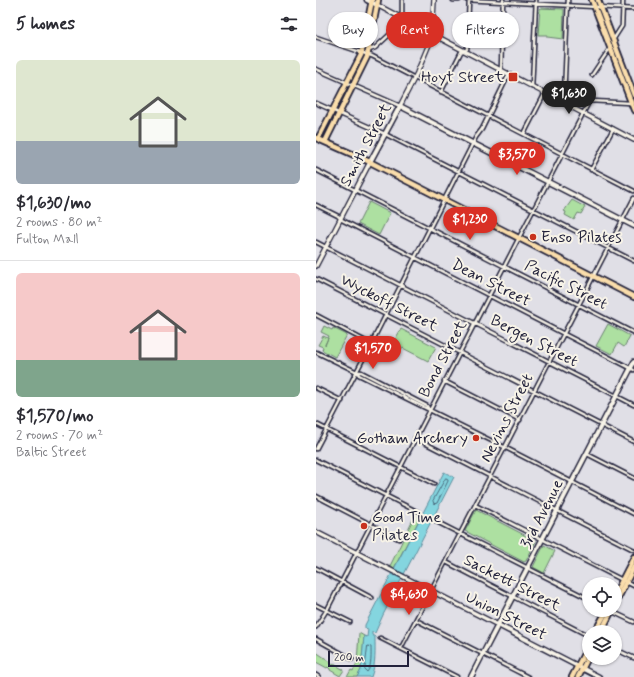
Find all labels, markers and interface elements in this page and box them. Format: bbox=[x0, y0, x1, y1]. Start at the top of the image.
chip: Buy bbox=[328, 12, 378, 48]
chip: Rent bbox=[386, 12, 444, 48]
chip: Filters bbox=[452, 12, 519, 48]
text: 5 homes bbox=[16, 13, 75, 35]
icon: filters bbox=[278, 13, 300, 35]
place label: Hoyt Street bbox=[421, 67, 505, 88]
marker: Hoyt Street bbox=[507, 71, 519, 83]
pin: $1,630 bbox=[536, 81, 602, 115]
text: $1,630 bbox=[551, 85, 587, 102]
icon: home bbox=[122, 86, 194, 158]
street label: Smith Street bbox=[335, 99, 397, 190]
pin: $3,570 bbox=[484, 142, 550, 176]
text: $3,570 bbox=[498, 146, 536, 163]
text: $1,630/mo bbox=[16, 192, 91, 214]
pin: $1,230 bbox=[437, 207, 503, 241]
text: $1,230 bbox=[452, 211, 488, 228]
text: 2 rooms · 80 m² bbox=[16, 214, 102, 231]
place label: Enso Pilates bbox=[541, 227, 622, 248]
text: Fulton Mall bbox=[16, 231, 79, 248]
marker: Enso Pilates bbox=[528, 232, 538, 242]
street label: Dean Street bbox=[448, 254, 534, 312]
street label: Pacific Street bbox=[521, 255, 611, 315]
street label: Wyckoff Street bbox=[337, 269, 442, 337]
icon: home bbox=[122, 299, 194, 371]
street label: Bergen Street bbox=[486, 310, 581, 373]
street label: Bond Street bbox=[414, 316, 472, 401]
pin: $1,570 bbox=[340, 336, 406, 370]
text: $1,570 bbox=[354, 340, 392, 357]
street label: Nevins Street bbox=[476, 370, 538, 466]
text: $1,570/mo bbox=[16, 405, 94, 427]
text: 2 rooms · 70 m² bbox=[16, 427, 103, 444]
place label: Gotham Archery bbox=[357, 428, 468, 449]
marker: Gotham Archery bbox=[471, 433, 481, 443]
text: Baltic Street bbox=[16, 444, 86, 461]
street label: 3rd Avenue bbox=[516, 476, 568, 552]
place label: Good Time Pilates bbox=[372, 507, 441, 546]
marker: Good Time Pilates bbox=[359, 521, 369, 531]
street label: Sackett Street bbox=[460, 550, 565, 617]
map controls bbox=[582, 577, 622, 665]
button: locate bbox=[582, 577, 622, 617]
pin: $4,630 bbox=[376, 582, 442, 616]
text: $4,630 bbox=[390, 586, 428, 603]
street label: Union Street bbox=[462, 587, 551, 646]
button: layers bbox=[582, 625, 622, 665]
scale bar bbox=[328, 649, 409, 668]
text: 200 m bbox=[334, 651, 364, 665]

